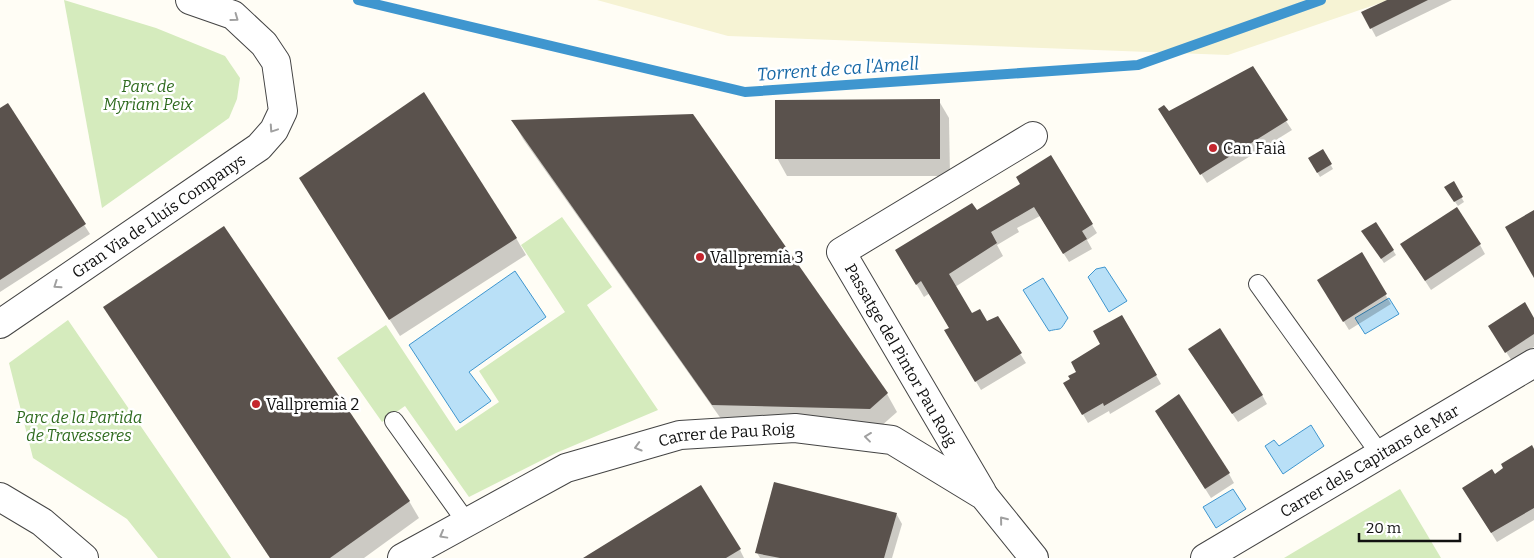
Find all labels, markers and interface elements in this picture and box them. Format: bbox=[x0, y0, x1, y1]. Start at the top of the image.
one-way arrow bbox=[229, 12, 239, 21]
water label: Torrent de ca l'Amell bbox=[756, 52, 920, 86]
park label: Parc de Myriam Peix bbox=[103, 77, 193, 114]
one-way arrow bbox=[270, 124, 279, 133]
place label: Can Faià bbox=[1223, 139, 1286, 158]
marker: Can Faià bbox=[1207, 142, 1219, 154]
street label: Gran Via de Lluís Companys bbox=[68, 150, 249, 282]
place label: Vallpremià 3 bbox=[710, 248, 804, 267]
marker: Vallpremià 3 bbox=[694, 251, 706, 263]
street label: Passatge del Pintor Pau Roig bbox=[841, 260, 961, 450]
one-way arrow bbox=[53, 279, 62, 288]
place label: Vallpremià 2 bbox=[266, 395, 359, 414]
marker: Vallpremià 2 bbox=[250, 398, 262, 410]
street label: Carrer dels Capitans de Mar bbox=[1276, 400, 1462, 521]
park label: Parc de la Partida de Travesseres bbox=[16, 408, 142, 445]
street label: Carrer de Pau Roig bbox=[656, 419, 795, 450]
one-way arrow bbox=[864, 432, 872, 443]
one-way arrow bbox=[634, 442, 643, 452]
scale bar bbox=[1359, 510, 1460, 542]
one-way arrow bbox=[1001, 517, 1009, 526]
text: 20 m bbox=[1366, 519, 1402, 537]
one-way arrow bbox=[439, 529, 448, 539]

